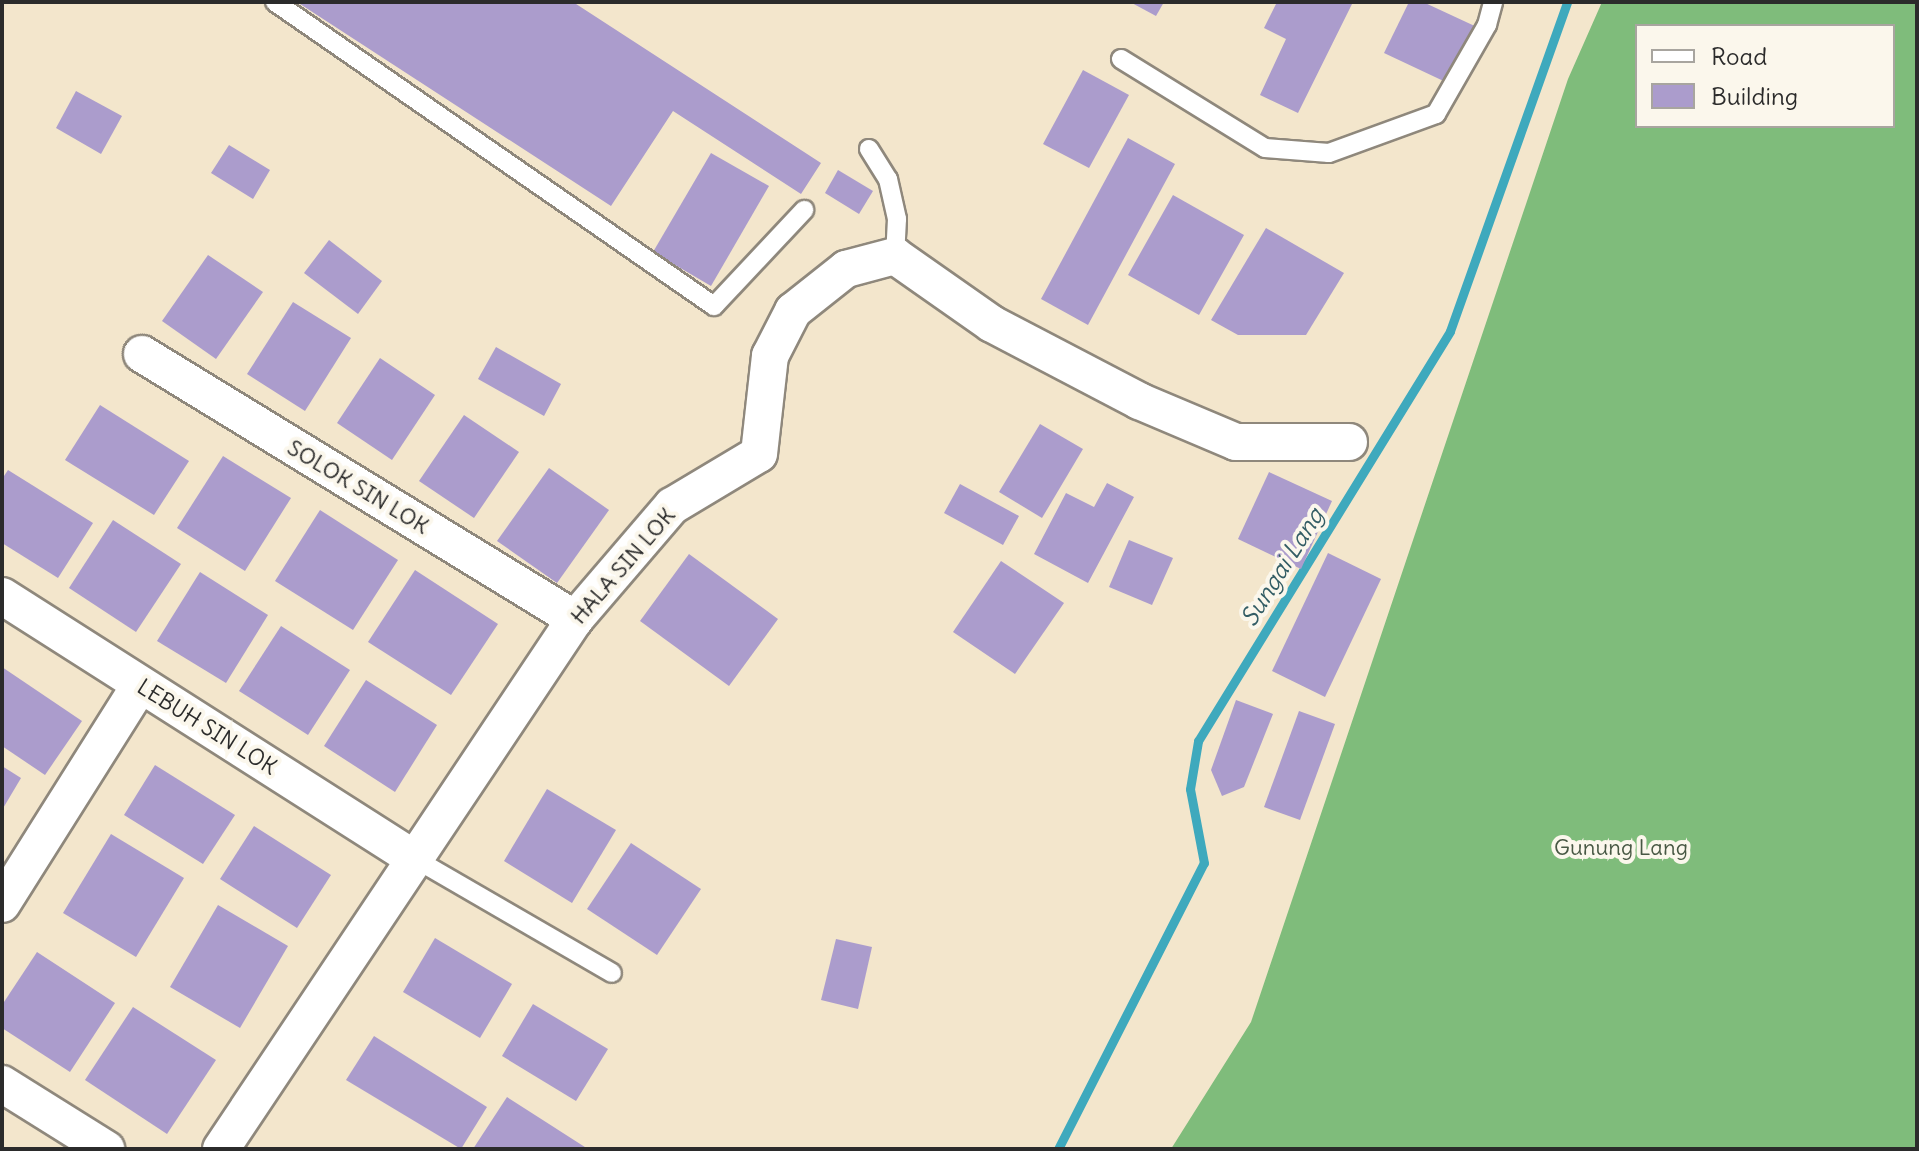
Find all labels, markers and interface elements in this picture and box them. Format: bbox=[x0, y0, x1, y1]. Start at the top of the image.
legend bbox=[1635, 24, 1895, 128]
text: Road bbox=[1711, 41, 1767, 71]
text: Building bbox=[1711, 81, 1798, 111]
street label: SOLOK SIN LOK bbox=[283, 434, 433, 540]
street label: HALA SIN LOK bbox=[565, 503, 681, 629]
water label: Sungai Lang bbox=[1234, 503, 1330, 631]
street label: LEBUH SIN LOK bbox=[132, 674, 282, 780]
park label: Gunung Lang bbox=[1554, 835, 1688, 861]

